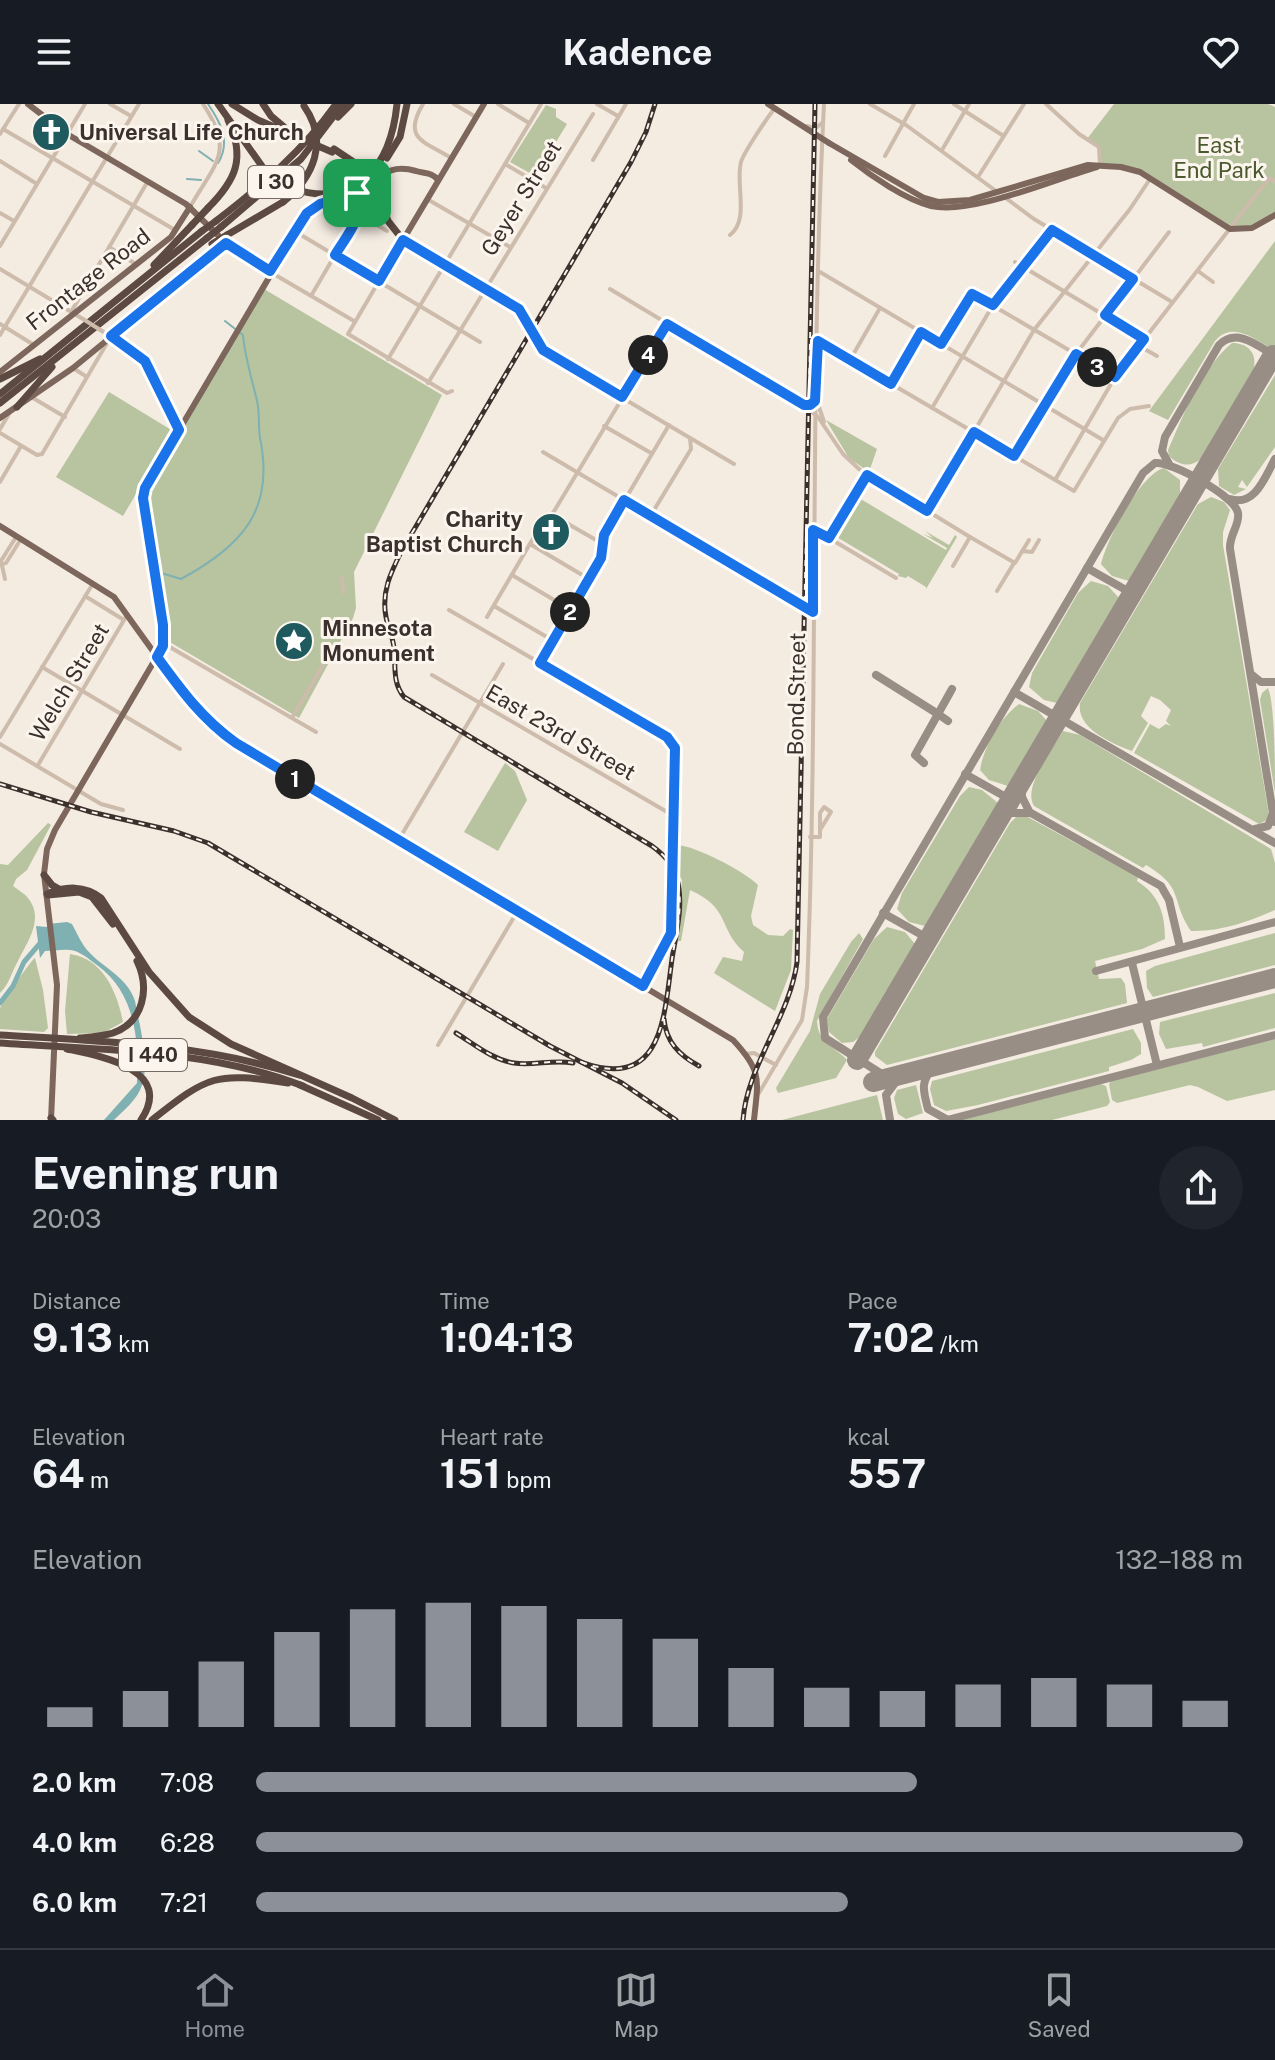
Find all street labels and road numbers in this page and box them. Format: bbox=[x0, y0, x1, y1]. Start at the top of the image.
street label: Geyer Street bbox=[475, 136, 567, 260]
road number: I 30 bbox=[248, 166, 304, 198]
street label: Frontage Road bbox=[21, 223, 155, 335]
street label: Welch Street bbox=[24, 618, 114, 746]
street label: Bond Street bbox=[782, 632, 810, 756]
street label: East 23rd Street bbox=[482, 679, 640, 785]
road number: I 440 bbox=[119, 1039, 187, 1071]

